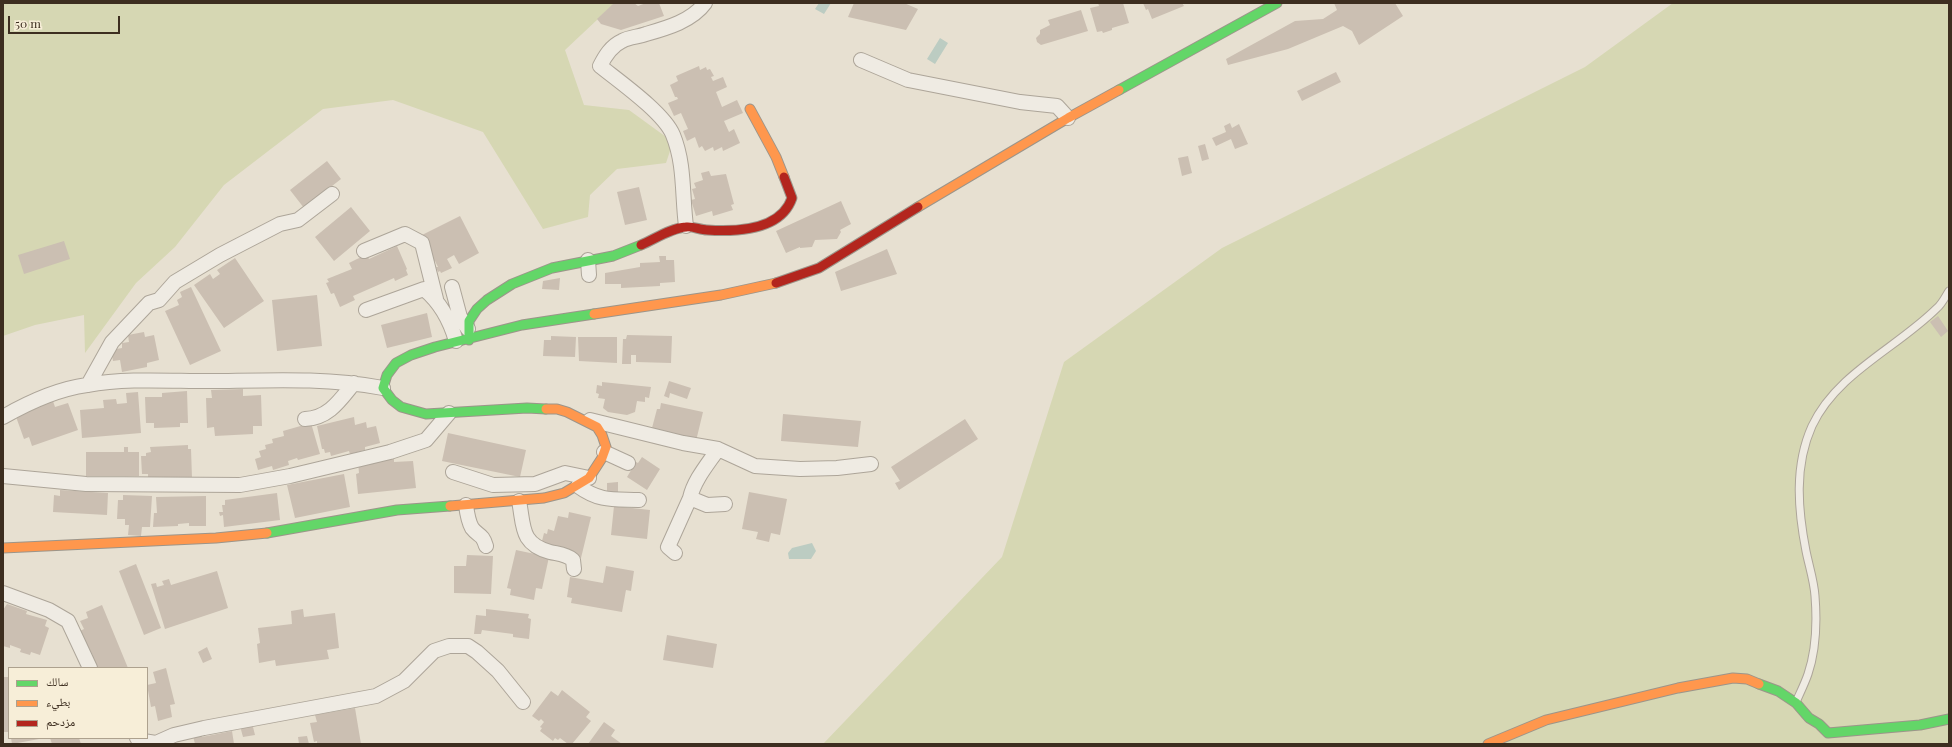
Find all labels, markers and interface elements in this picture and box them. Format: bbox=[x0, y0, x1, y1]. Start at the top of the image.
scale bar bbox=[10, 8, 122, 34]
text: 50 m bbox=[15, 15, 41, 31]
legend bbox=[8, 667, 148, 739]
text: سالك bbox=[46, 673, 68, 689]
text: بطيء bbox=[46, 693, 70, 709]
text: مزدحم bbox=[46, 713, 75, 729]

